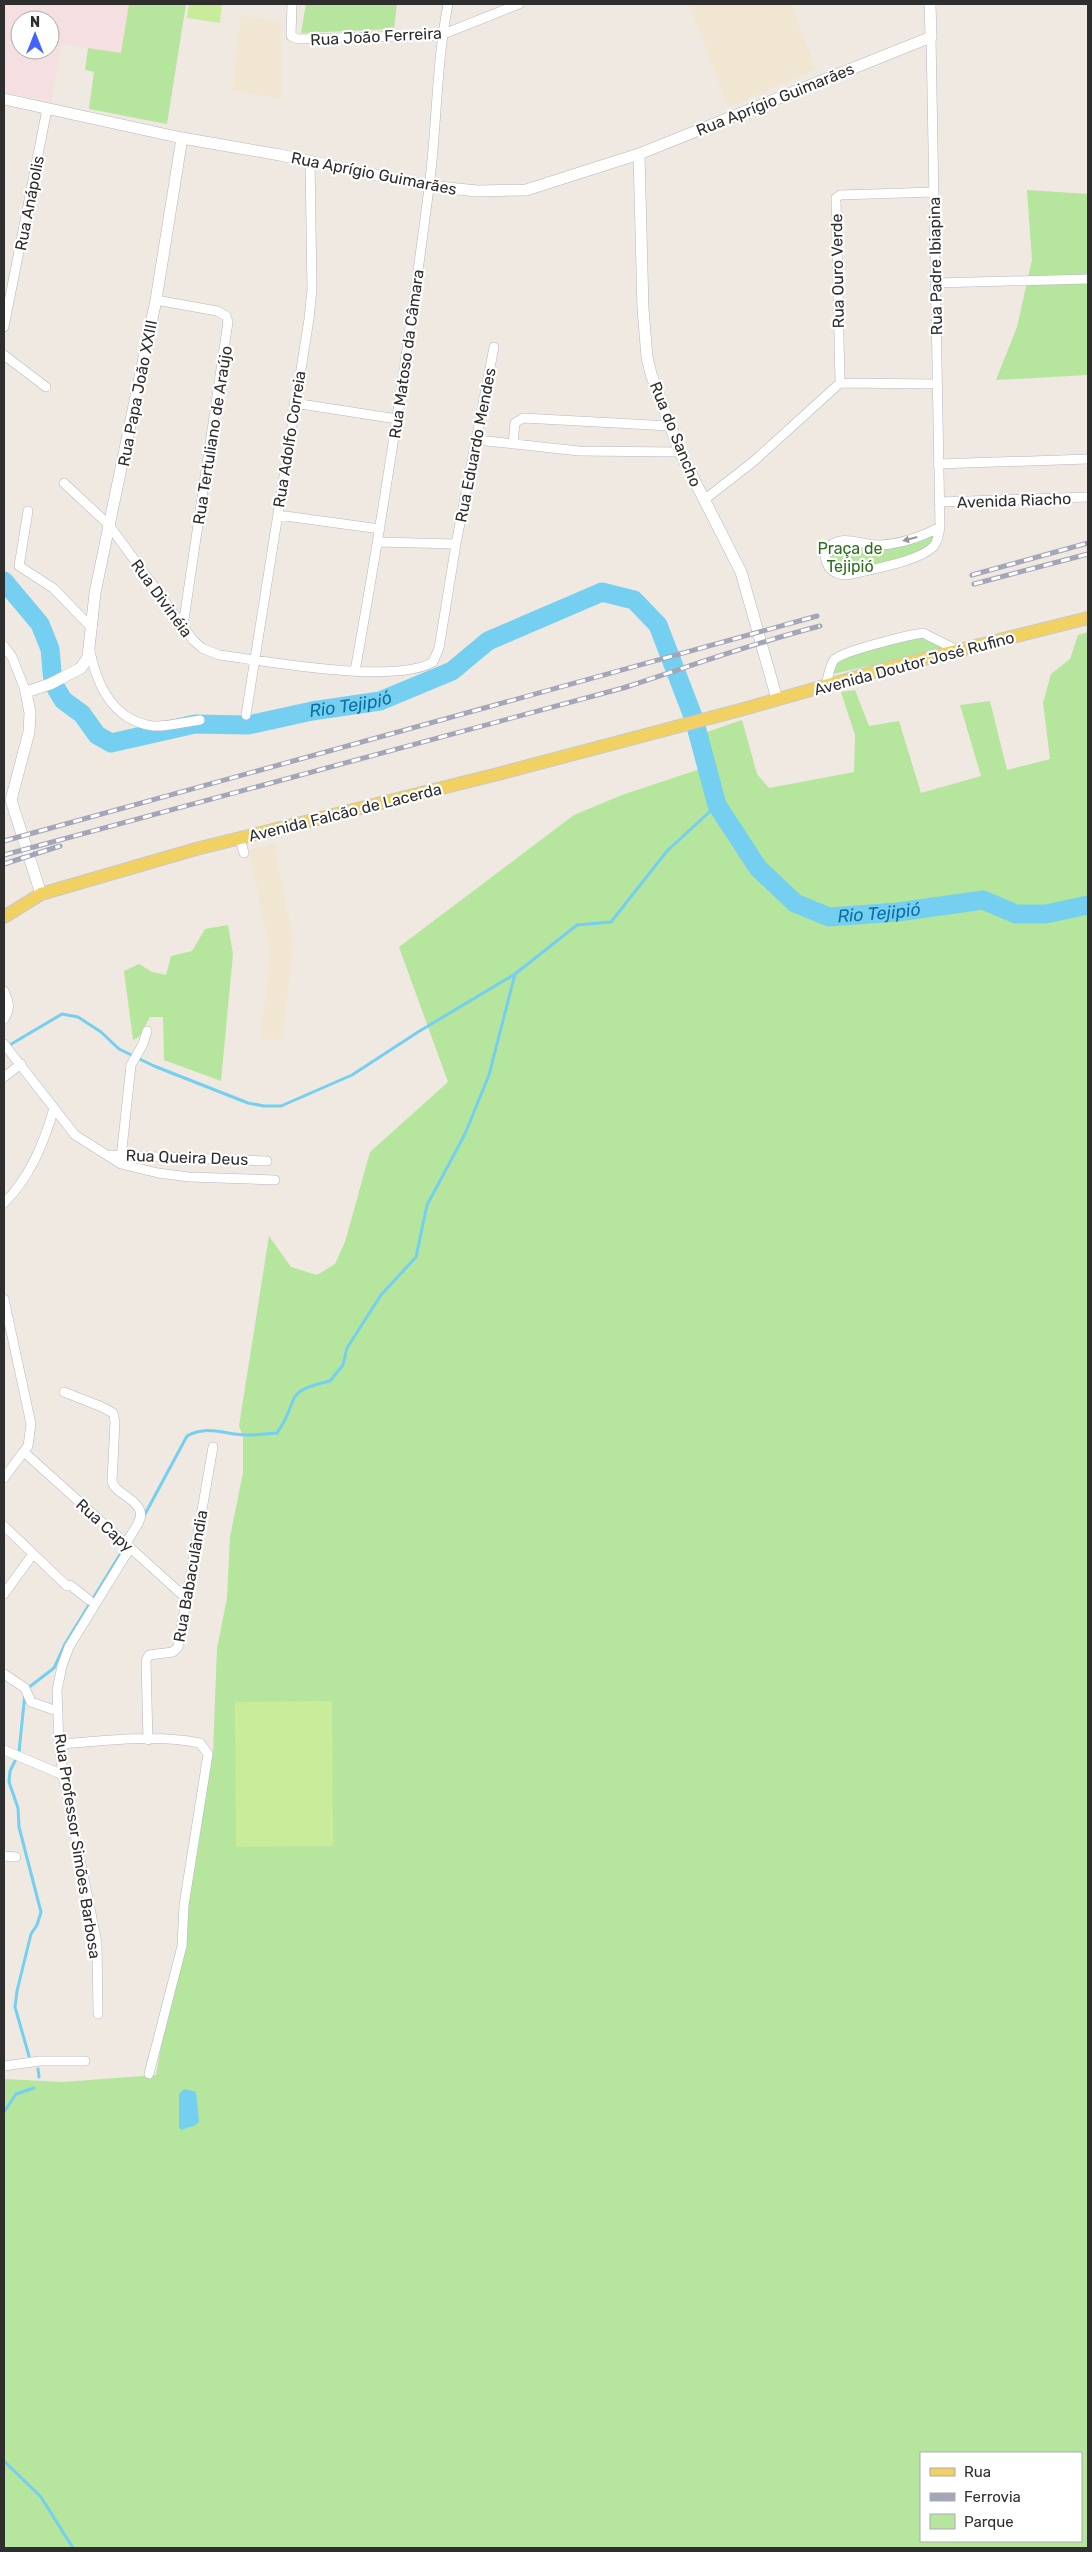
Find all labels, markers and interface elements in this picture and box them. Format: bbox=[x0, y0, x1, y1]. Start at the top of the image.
north arrow bbox=[10, 10, 60, 60]
text: N bbox=[30, 14, 40, 31]
street label: Rua João Ferreira bbox=[310, 24, 442, 49]
street label: Rua Aprígio Guimarães bbox=[693, 59, 857, 140]
street label: Rua Aprígio Guimarães bbox=[289, 148, 458, 199]
street label: Rua Anápolis bbox=[11, 154, 48, 252]
street label: Rua Padre Ibiapina bbox=[925, 197, 946, 335]
street label: Rua Ouro Verde bbox=[827, 213, 848, 329]
street label: Rua Matoso da Câmara bbox=[385, 268, 428, 440]
street label: Rua Papa João XXIII bbox=[114, 318, 161, 468]
street label: Rua Tertuliano de Araújo bbox=[189, 344, 236, 526]
street label: Rua Eduardo Mendes bbox=[451, 366, 500, 524]
street label: Rua Adolfo Correia bbox=[269, 369, 310, 509]
street label: Rua do Sancho bbox=[646, 379, 705, 490]
street label: Avenida Riacho bbox=[956, 489, 1072, 512]
one-way arrow bbox=[902, 536, 917, 544]
park label: Praça de Tejipió bbox=[817, 539, 883, 576]
street label: Rua Divinéia bbox=[127, 556, 196, 641]
street label: Avenida Doutor José Rufino bbox=[812, 628, 1016, 699]
water label: Rio Tejipió bbox=[308, 686, 395, 722]
street label: Avenida Falcão de Lacerda bbox=[247, 779, 444, 846]
water label: Rio Tejipió bbox=[836, 898, 922, 927]
street label: Rua Queira Deus bbox=[125, 1146, 249, 1169]
street label: Rua Capy bbox=[72, 1495, 137, 1556]
street label: Rua Babaculândia bbox=[170, 1509, 211, 1644]
street label: Rua Professor Simões Barbosa bbox=[50, 1732, 105, 1960]
legend bbox=[920, 2452, 1082, 2542]
text: Rua bbox=[964, 2463, 991, 2481]
text: Ferrovia bbox=[964, 2488, 1021, 2506]
text: Parque bbox=[964, 2513, 1014, 2531]

